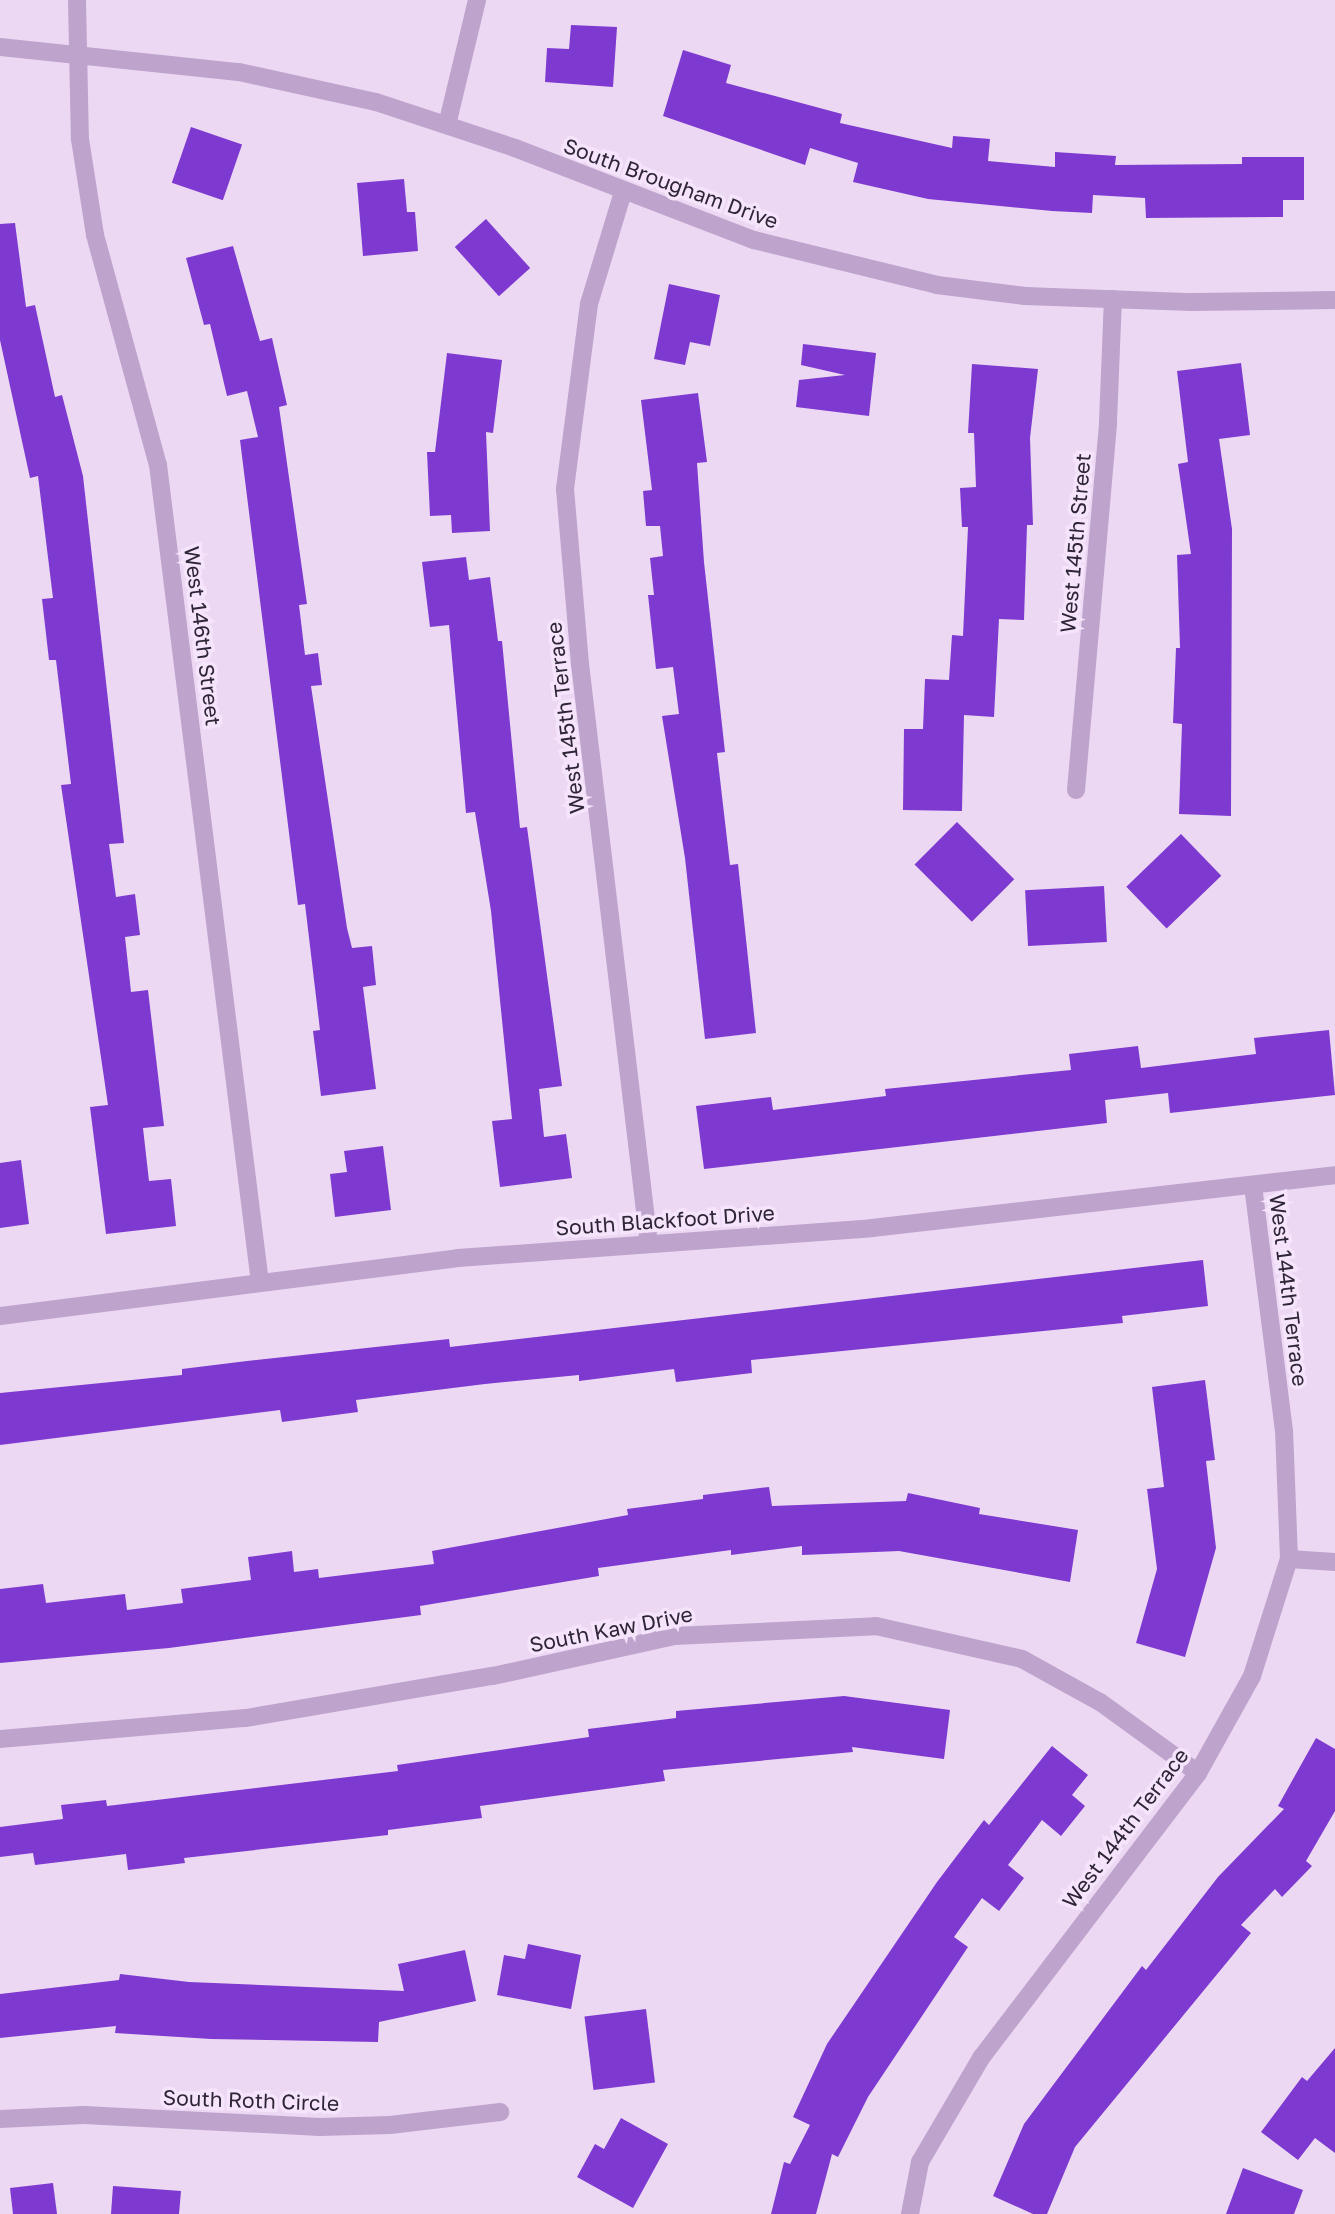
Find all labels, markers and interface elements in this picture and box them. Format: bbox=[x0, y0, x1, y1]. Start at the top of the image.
street label: South Brougham Drive bbox=[560, 132, 782, 234]
street label: West 145th Street bbox=[1055, 452, 1095, 634]
street label: West 146th Street bbox=[179, 545, 227, 727]
street label: West 145th Terrace bbox=[541, 621, 589, 815]
street label: West 144th Terrace bbox=[1265, 1192, 1313, 1388]
street label: South Blackfoot Drive bbox=[555, 1200, 775, 1240]
street label: South Kaw Drive bbox=[527, 1601, 695, 1657]
street label: West 144th Terrace bbox=[1057, 1743, 1193, 1913]
street label: South Roth Circle bbox=[162, 2084, 340, 2116]

